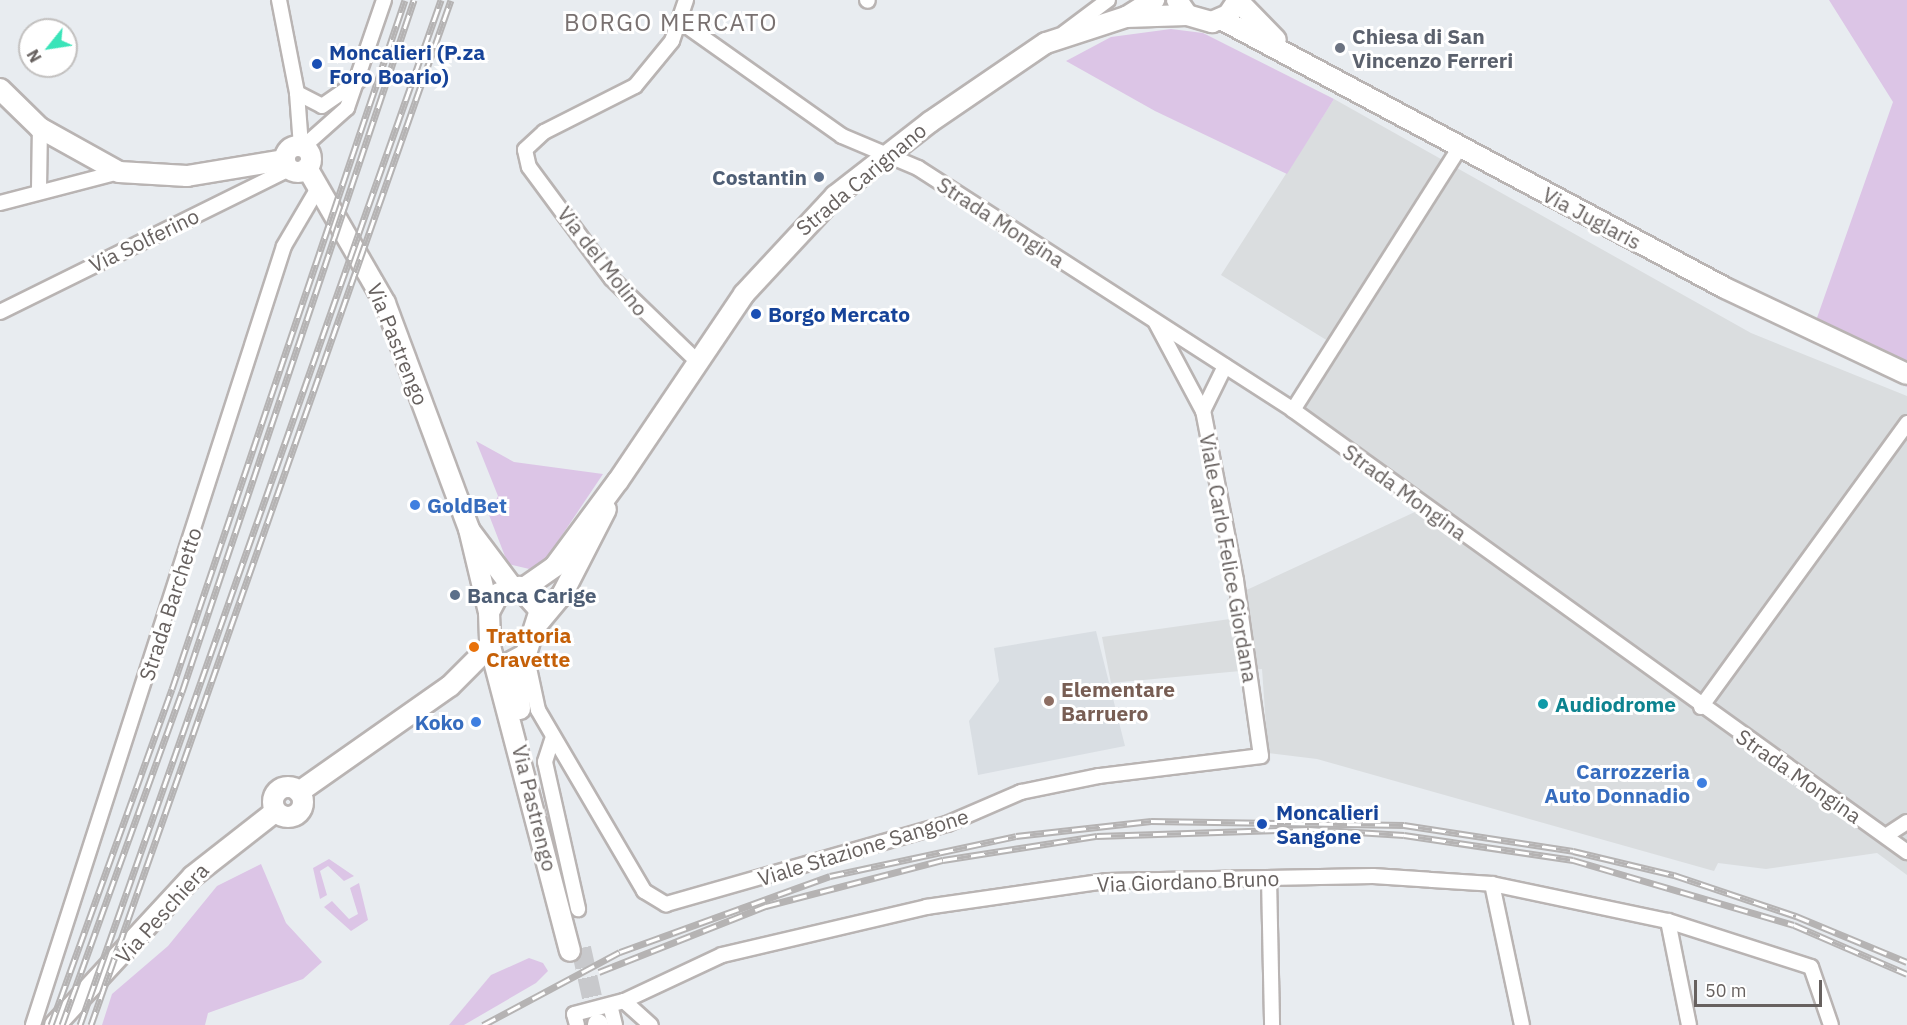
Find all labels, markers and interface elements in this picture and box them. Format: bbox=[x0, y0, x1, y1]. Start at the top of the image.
district label: BORGO MERCATO bbox=[564, 9, 778, 37]
north arrow bbox=[18, 18, 78, 78]
place label: Chiesa di San Vincenzo Ferreri bbox=[1352, 23, 1513, 73]
place label: Moncalieri (P.za Foro Boario) bbox=[329, 39, 485, 89]
marker: Chiesa di San Vincenzo Ferreri bbox=[1333, 41, 1347, 55]
text: N bbox=[23, 46, 46, 66]
marker: Moncalieri (P.za Foro Boario) bbox=[310, 57, 324, 71]
street label: Strada Carignano bbox=[791, 117, 931, 241]
place label: Costantin bbox=[712, 164, 807, 190]
marker: Costantin bbox=[812, 170, 826, 184]
street label: Strada Mongina bbox=[933, 171, 1069, 273]
street label: Via Juglaris bbox=[1538, 182, 1646, 254]
street label: Via del Molino bbox=[552, 201, 654, 321]
street label: Via Solferino bbox=[85, 203, 203, 277]
street label: Via Pastrengo bbox=[362, 279, 434, 409]
place label: Borgo Mercato bbox=[768, 301, 910, 327]
marker: Borgo Mercato bbox=[749, 307, 763, 321]
street label: Viale Carlo Felice Giordana bbox=[1195, 432, 1263, 684]
street label: Strada Mongina bbox=[1338, 439, 1472, 545]
place label: GoldBet bbox=[427, 492, 507, 518]
marker: GoldBet bbox=[408, 498, 422, 512]
street label: Strada Barchetto bbox=[133, 524, 207, 684]
place label: Banca Carige bbox=[467, 582, 597, 608]
marker: Banca Carige bbox=[448, 588, 462, 602]
place label: Trattoria Cravette bbox=[486, 622, 572, 672]
marker: Trattoria Cravette bbox=[467, 640, 481, 654]
place label: Elementare Barruero bbox=[1061, 676, 1175, 726]
place label: Audiodrome bbox=[1555, 691, 1676, 717]
marker: Elementare Barruero bbox=[1042, 694, 1056, 708]
marker: Audiodrome bbox=[1536, 697, 1550, 711]
place label: Koko bbox=[415, 709, 464, 735]
marker: Koko bbox=[469, 715, 483, 729]
street label: Strada Mongina bbox=[1732, 724, 1866, 828]
street label: Via Pastrengo bbox=[507, 742, 563, 874]
place label: Carrozzeria Auto Donnadio bbox=[1544, 758, 1690, 808]
marker: Carrozzeria Auto Donnadio bbox=[1695, 776, 1709, 790]
place label: Moncalieri Sangone bbox=[1276, 799, 1379, 849]
street label: Viale Stazione Sangone bbox=[755, 803, 971, 891]
marker: Moncalieri Sangone bbox=[1253, 815, 1271, 833]
street label: Via Peschiera bbox=[110, 858, 214, 968]
street label: Via Giordano Bruno bbox=[1096, 865, 1280, 897]
scale bar bbox=[1697, 968, 1824, 1006]
text: 50 m bbox=[1705, 979, 1747, 1002]

